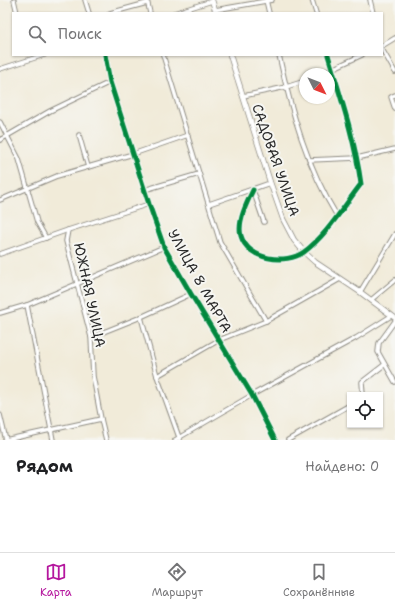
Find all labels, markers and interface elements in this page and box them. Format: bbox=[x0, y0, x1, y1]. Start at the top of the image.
search box bbox=[12, 12, 383, 56]
icon: search bbox=[26, 23, 48, 45]
text: Поиск bbox=[58, 24, 102, 44]
north arrow bbox=[299, 68, 335, 104]
street label: САДОВАЯ УЛИЦА bbox=[248, 101, 304, 219]
street label: УЛИЦА 8 МАРТА bbox=[164, 226, 236, 336]
street label: ЮЖНАЯ УЛИЦА bbox=[70, 241, 110, 349]
map controls bbox=[347, 392, 383, 428]
button: locate bbox=[347, 392, 383, 428]
text: Рядом bbox=[16, 455, 73, 477]
text: Найдено: 0 bbox=[305, 458, 379, 475]
tab: Карта bbox=[40, 561, 72, 600]
tab: Маршрут bbox=[152, 561, 203, 600]
tab: Сохранённые bbox=[283, 561, 355, 600]

